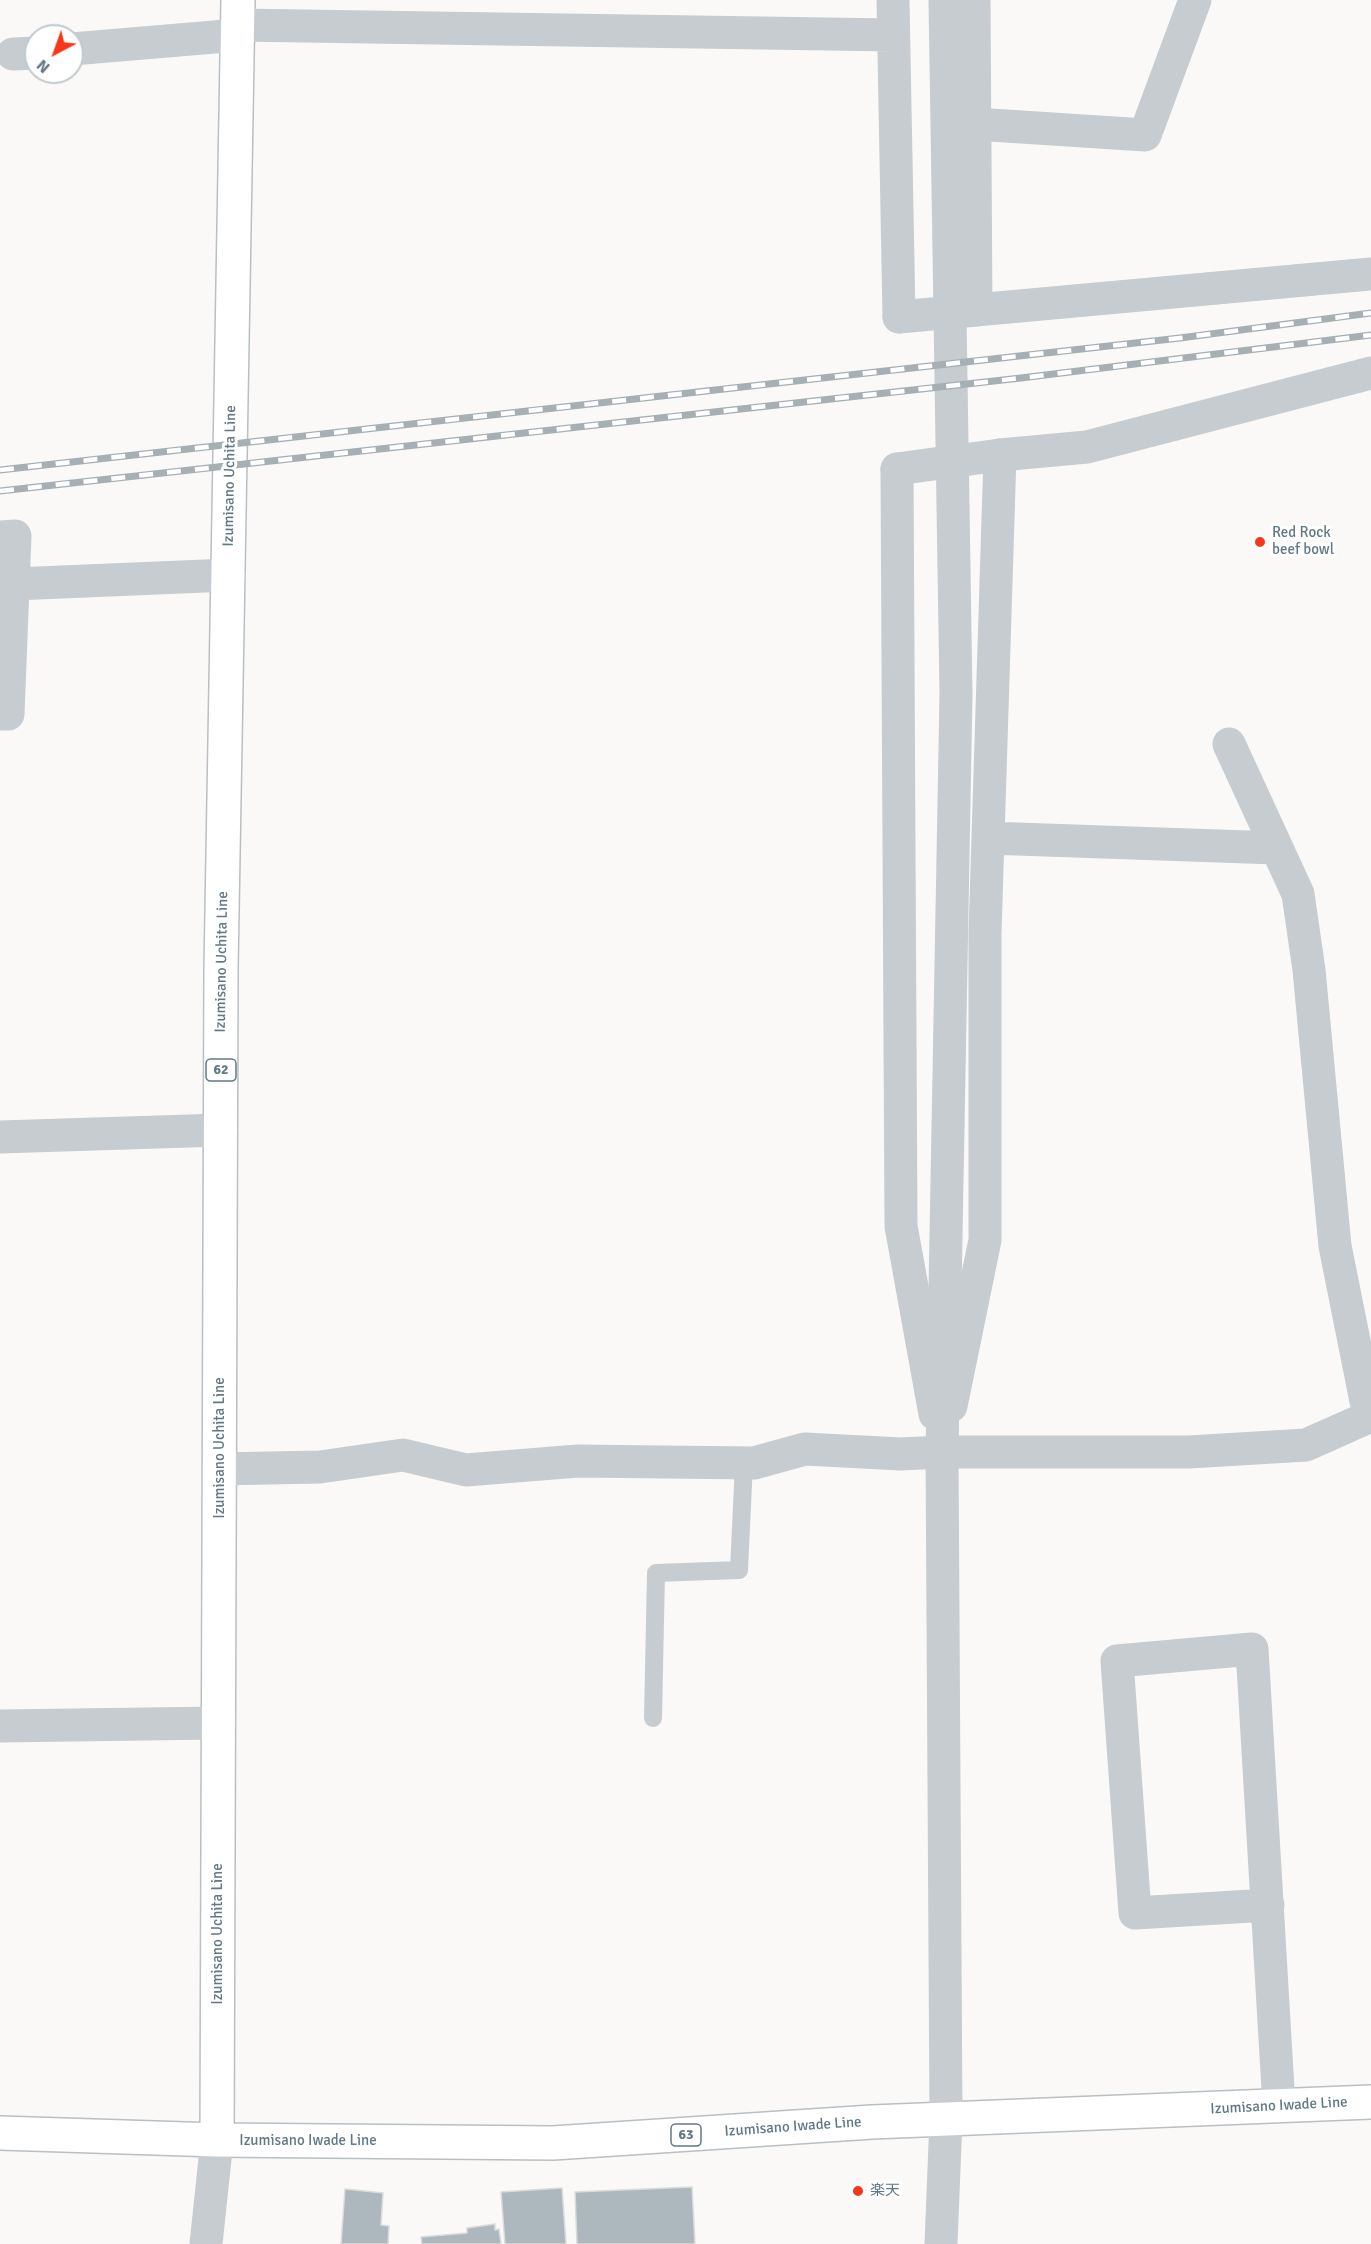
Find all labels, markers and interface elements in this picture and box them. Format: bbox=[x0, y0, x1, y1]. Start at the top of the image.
north arrow bbox=[24, 24, 84, 84]
text: N bbox=[33, 55, 54, 77]
street label: Izumisano Uchita Line bbox=[220, 405, 240, 547]
place label: Red Rock beef bowl bbox=[1272, 524, 1334, 559]
marker: Red Rock beef bowl bbox=[1253, 535, 1267, 549]
street label: Izumisano Uchita Line bbox=[212, 891, 232, 1033]
road number: 62 bbox=[206, 1059, 236, 1081]
street label: Izumisano Uchita Line bbox=[211, 1377, 229, 1519]
street label: Izumisano Uchita Line bbox=[209, 1863, 227, 2005]
street label: Izumisano Iwade Line bbox=[1210, 2093, 1348, 2119]
street label: Izumisano Iwade Line bbox=[724, 2113, 862, 2141]
road number: 63 bbox=[671, 2124, 701, 2146]
street label: Izumisano Iwade Line bbox=[239, 2132, 377, 2150]
place label: 楽天 bbox=[870, 2182, 900, 2200]
marker: 楽天 bbox=[851, 2184, 865, 2198]

